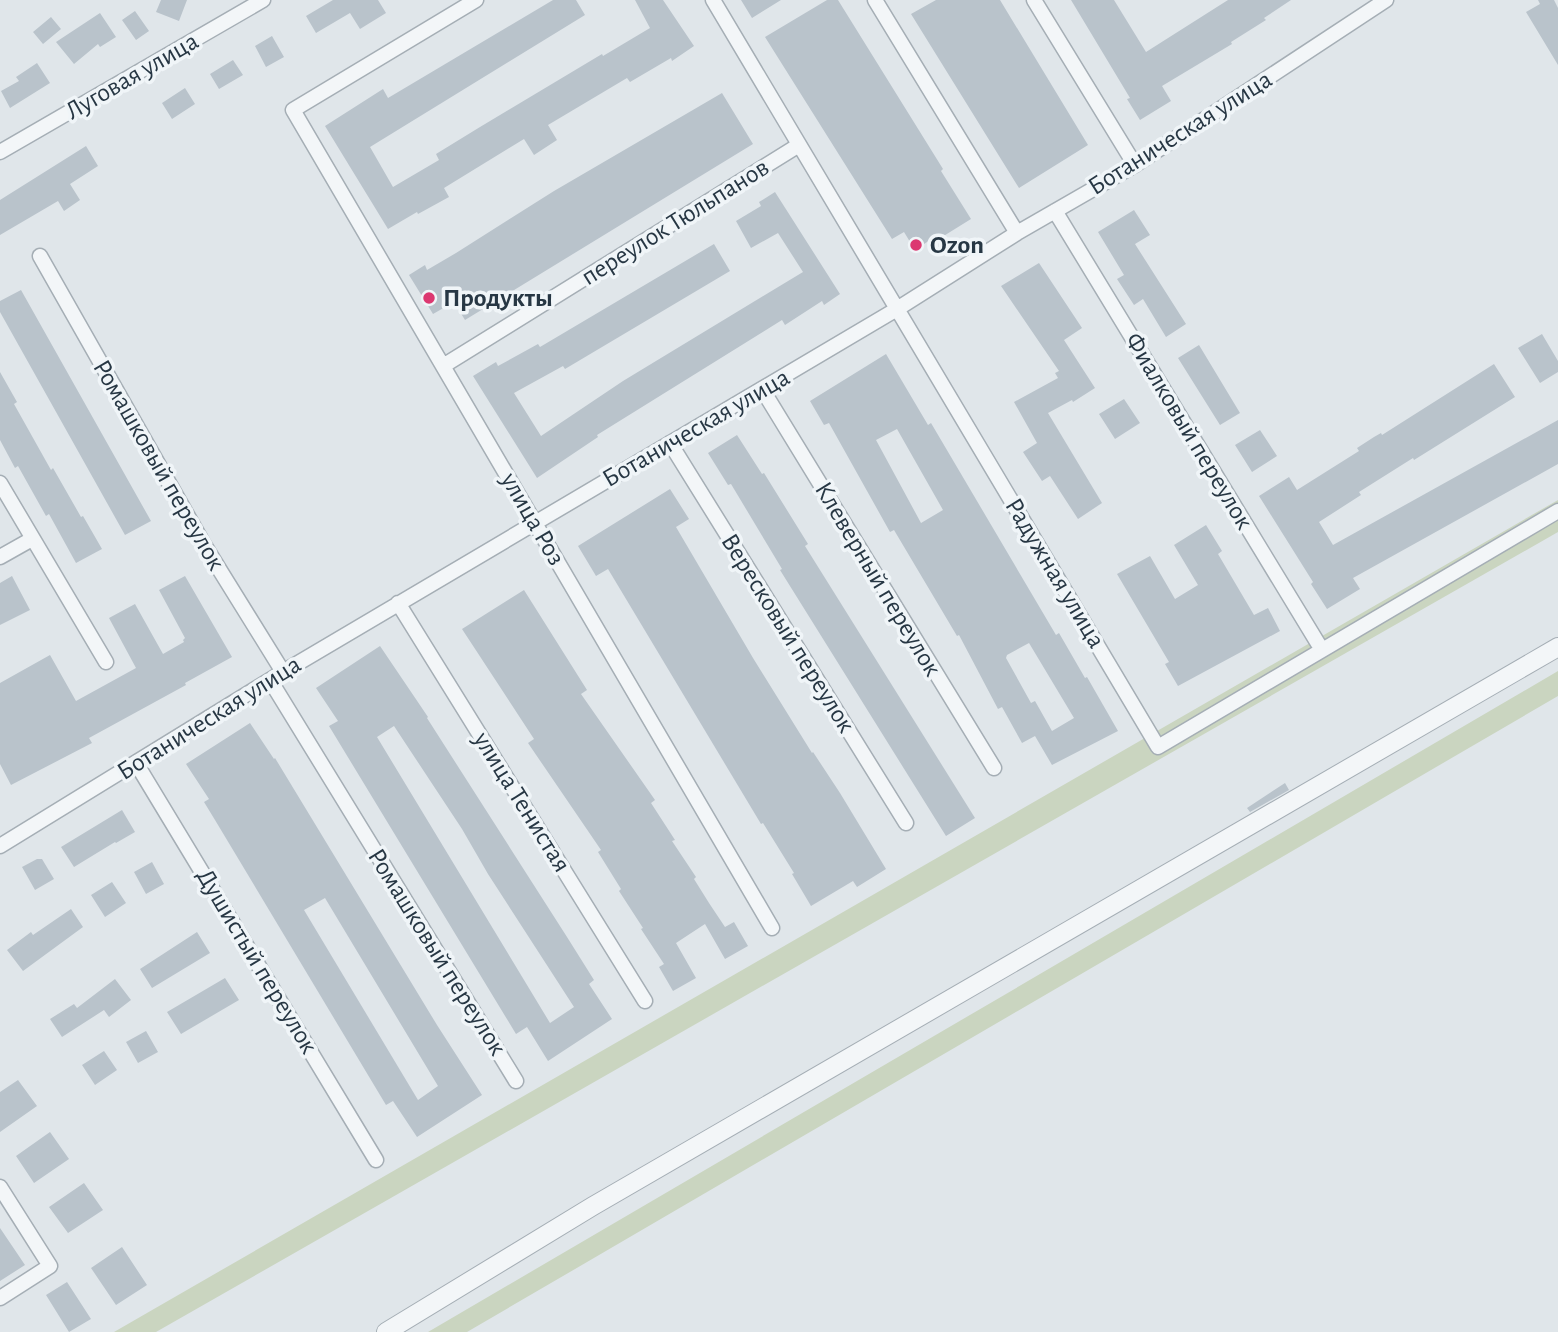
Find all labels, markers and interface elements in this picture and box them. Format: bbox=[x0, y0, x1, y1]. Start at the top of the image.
street label: Луговая улица bbox=[61, 28, 203, 124]
street label: Ботаническая улица bbox=[1084, 66, 1277, 200]
street label: переулок Тюльпанов bbox=[577, 154, 773, 290]
place label: Ozon bbox=[930, 232, 984, 258]
marker: Ozon bbox=[908, 237, 924, 253]
place label: Продукты bbox=[443, 285, 553, 311]
marker: Продукты bbox=[421, 290, 437, 306]
street label: Фиалковый переулок bbox=[1120, 328, 1258, 534]
street label: Ромашковый переулок bbox=[88, 355, 230, 575]
street label: Ботаническая улица bbox=[598, 364, 794, 492]
street label: улица Роз bbox=[496, 468, 570, 570]
street label: Клеверный переулок bbox=[810, 477, 946, 681]
street label: Радужная улица bbox=[1000, 494, 1110, 653]
street label: Вересковый переулок bbox=[716, 529, 860, 737]
street label: Ботаническая улица bbox=[113, 651, 306, 785]
street label: улица Тенистая bbox=[468, 727, 575, 877]
street label: Ромашковый переулок bbox=[363, 844, 511, 1060]
street label: Душистый переулок bbox=[192, 864, 322, 1058]

